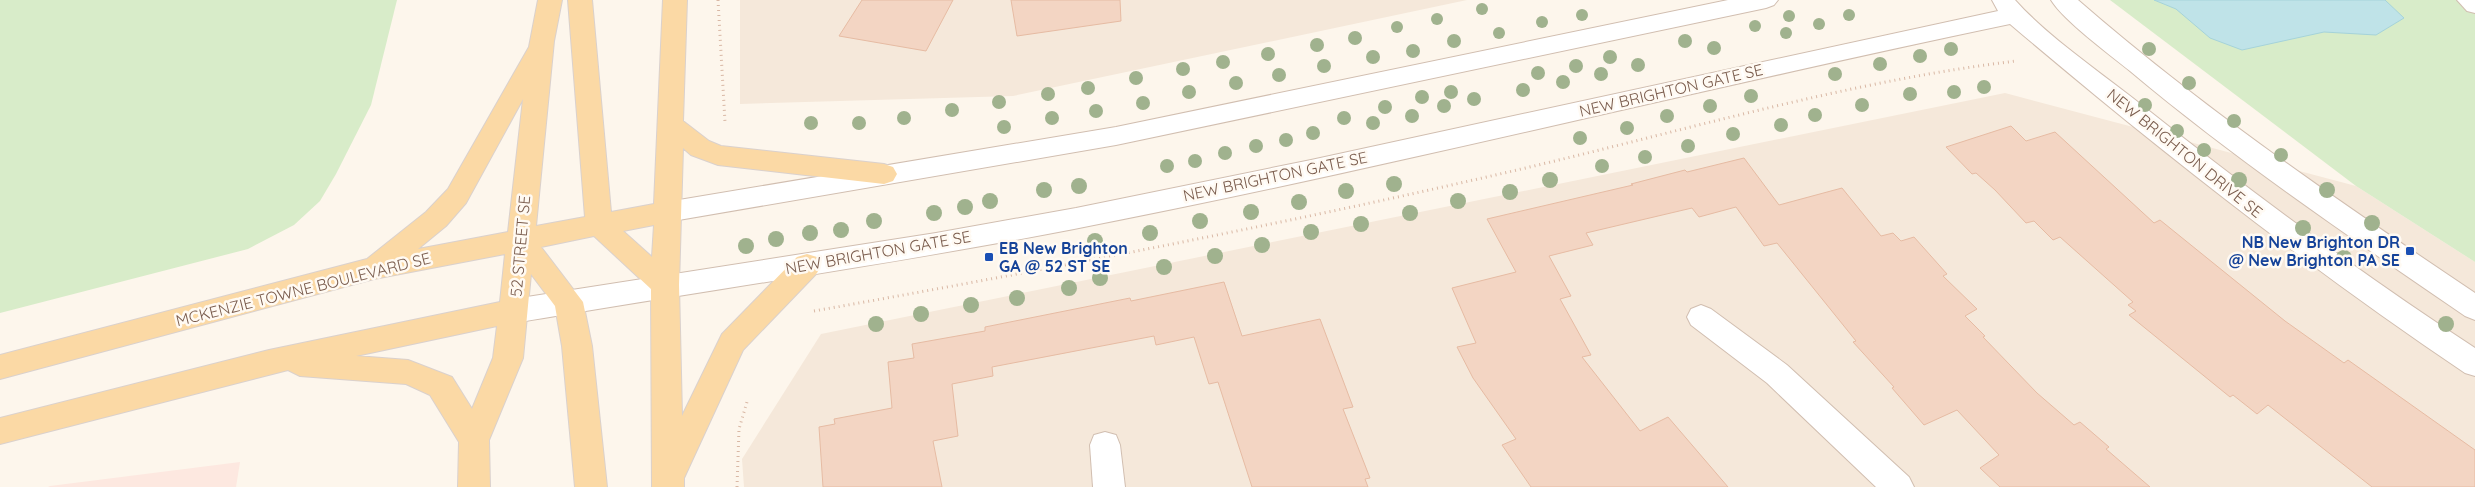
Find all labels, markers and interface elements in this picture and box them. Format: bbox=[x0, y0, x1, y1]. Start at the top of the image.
street label: NEW BRIGHTON GATE SE bbox=[1577, 59, 1765, 121]
street label: NEW BRIGHTON DRIVE SE bbox=[2103, 84, 2267, 222]
street label: NEW BRIGHTON GATE SE bbox=[1181, 147, 1369, 205]
street label: 52 STREET SE bbox=[506, 195, 534, 297]
street label: NEW BRIGHTON GATE SE bbox=[784, 226, 972, 278]
place label: NB New Brighton DR @ New Brighton PA SE bbox=[2228, 232, 2400, 270]
place label: EB New Brighton GA @ 52 ST SE bbox=[999, 238, 1128, 276]
marker: NB New Brighton DR @ New Brighton PA SE bbox=[2404, 245, 2416, 257]
street label: MCKENZIE TOWNE BOULEVARD SE bbox=[174, 248, 432, 330]
marker: EB New Brighton GA @ 52 ST SE bbox=[983, 251, 995, 263]

